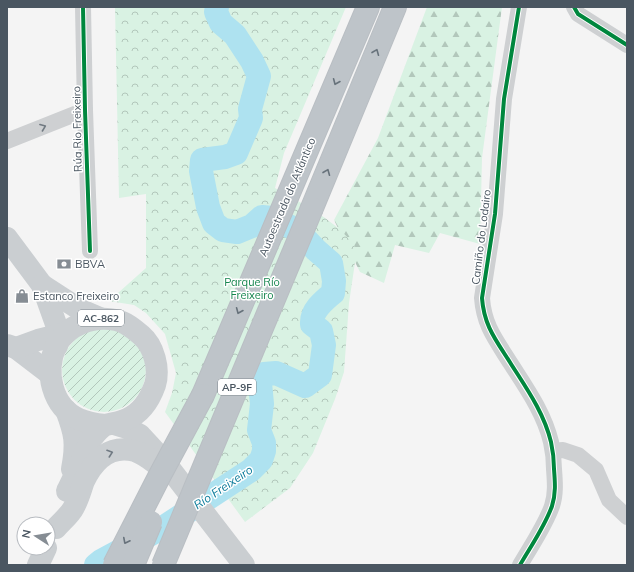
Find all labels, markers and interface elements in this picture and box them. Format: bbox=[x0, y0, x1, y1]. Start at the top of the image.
one-way arrow bbox=[372, 49, 380, 56]
one-way arrow bbox=[333, 78, 341, 85]
street label: Rúa Rio Freixeiro bbox=[69, 86, 85, 172]
one-way arrow bbox=[40, 124, 47, 132]
street label: Autoestrada do Atlántico bbox=[256, 136, 318, 258]
one-way arrow bbox=[322, 169, 330, 177]
street label: Camiño do Lodairo bbox=[468, 189, 494, 285]
bank icon: BBVA bbox=[56, 256, 72, 272]
place label: BBVA bbox=[75, 257, 105, 271]
park label: Parque Río Freixeiro bbox=[224, 275, 280, 302]
shop icon: Estanco Freixeiro bbox=[14, 288, 30, 304]
place label: Estanco Freixeiro bbox=[33, 289, 119, 303]
one-way arrow bbox=[236, 307, 244, 315]
road number: AC-862 bbox=[78, 310, 124, 326]
road number: AP-9F bbox=[218, 379, 256, 395]
one-way arrow bbox=[106, 449, 113, 458]
water label: Río Freixeiro bbox=[191, 462, 256, 512]
north arrow bbox=[16, 516, 56, 556]
text: N bbox=[19, 528, 34, 539]
one-way arrow bbox=[123, 537, 131, 545]

